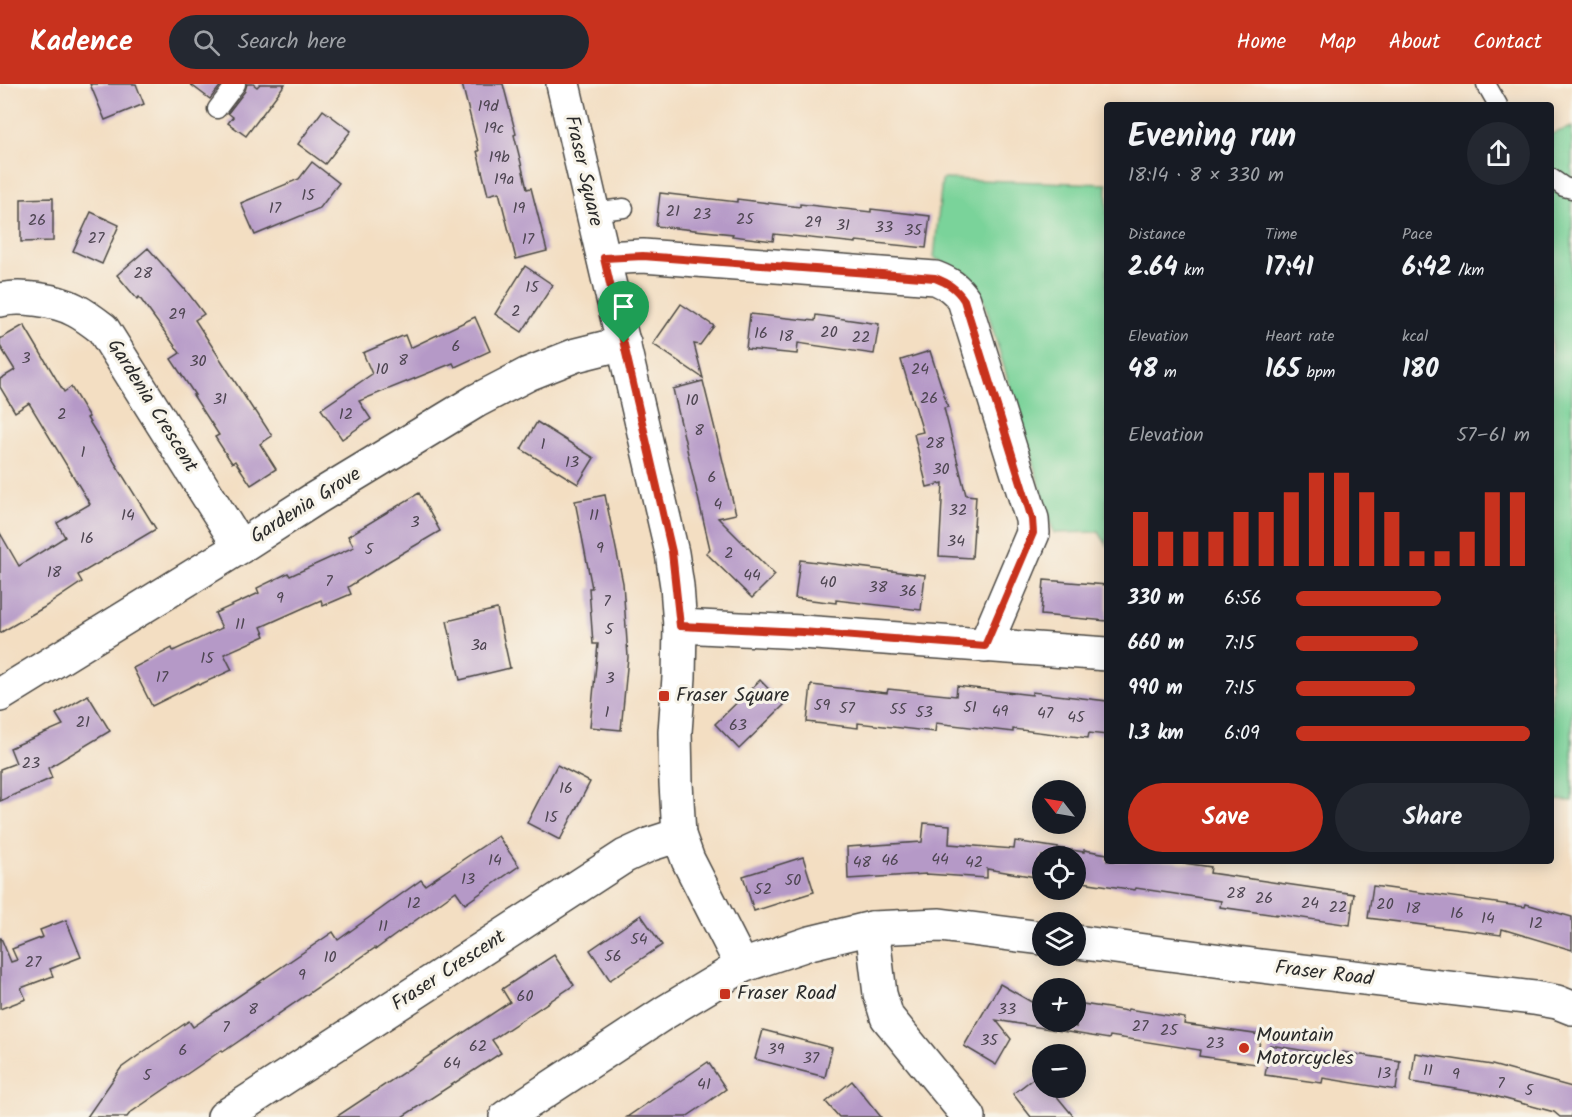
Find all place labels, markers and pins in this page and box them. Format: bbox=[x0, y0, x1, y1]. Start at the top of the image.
pin bbox=[598, 281, 649, 343]
place label: Fraser Square bbox=[676, 680, 789, 712]
marker: Fraser Square bbox=[657, 689, 671, 703]
place label: Fraser Road bbox=[737, 978, 837, 1010]
marker: Fraser Road bbox=[718, 987, 732, 1001]
place label: Mountain Motorcycles bbox=[1256, 1020, 1354, 1075]
marker: Mountain Motorcycles bbox=[1237, 1041, 1251, 1055]

